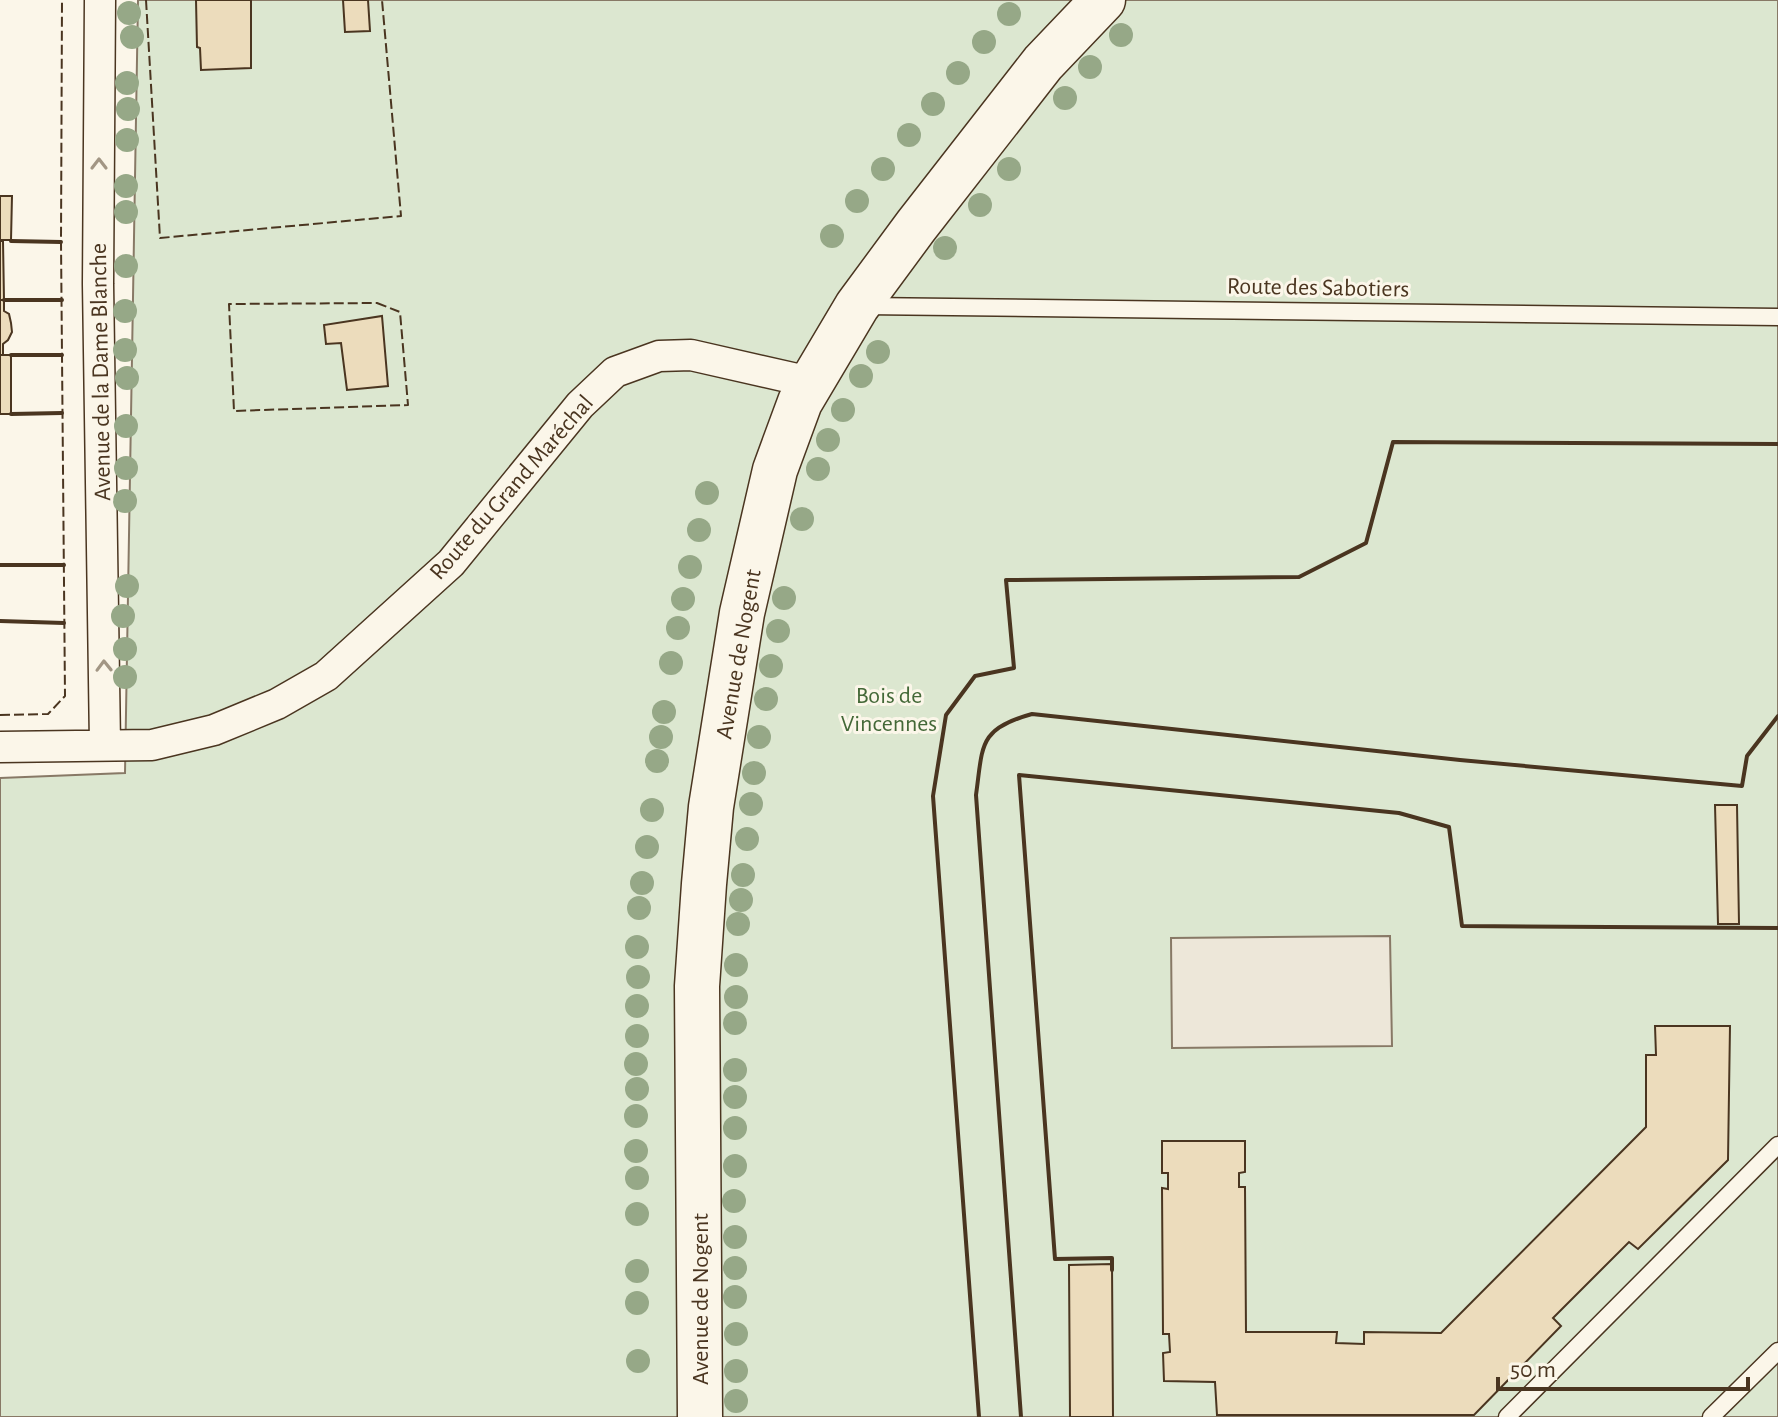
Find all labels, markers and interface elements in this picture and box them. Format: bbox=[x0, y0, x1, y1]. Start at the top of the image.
one-way arrow bbox=[90, 157, 107, 170]
street label: Avenue de la Dame Blanche bbox=[87, 243, 115, 501]
street label: Route des Sabotiers bbox=[1227, 274, 1409, 302]
street label: Route du Grand Maréchal bbox=[425, 391, 598, 584]
street label: Avenue de Nogent bbox=[712, 567, 766, 741]
one-way arrow bbox=[95, 659, 113, 672]
park label: Bois de Vincennes bbox=[841, 684, 937, 736]
street label: Avenue de Nogent bbox=[689, 1213, 713, 1385]
scale bar bbox=[1498, 1341, 1748, 1391]
text: 50 m bbox=[1510, 1358, 1556, 1382]

